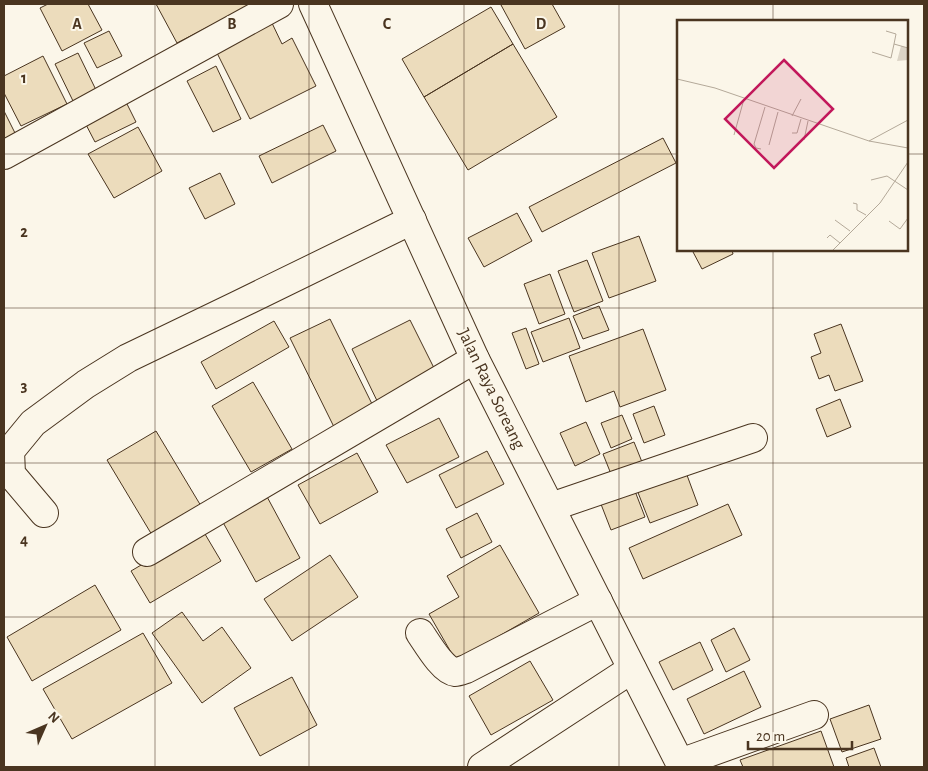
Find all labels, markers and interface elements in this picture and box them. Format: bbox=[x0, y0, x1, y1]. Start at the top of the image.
text: A bbox=[72, 16, 82, 32]
text: B bbox=[227, 16, 237, 32]
text: C bbox=[383, 16, 392, 32]
text: D bbox=[536, 16, 547, 32]
inset map bbox=[677, 20, 908, 251]
text: 1 bbox=[21, 70, 27, 86]
text: 2 bbox=[20, 224, 28, 240]
street label: Jalan Raya Soreang bbox=[454, 326, 528, 452]
text: 3 bbox=[21, 378, 28, 394]
text: 4 bbox=[20, 532, 28, 548]
north arrow bbox=[20, 701, 70, 751]
text: N bbox=[45, 709, 62, 726]
scale bar bbox=[748, 718, 852, 750]
text: 20 m bbox=[756, 729, 785, 744]

